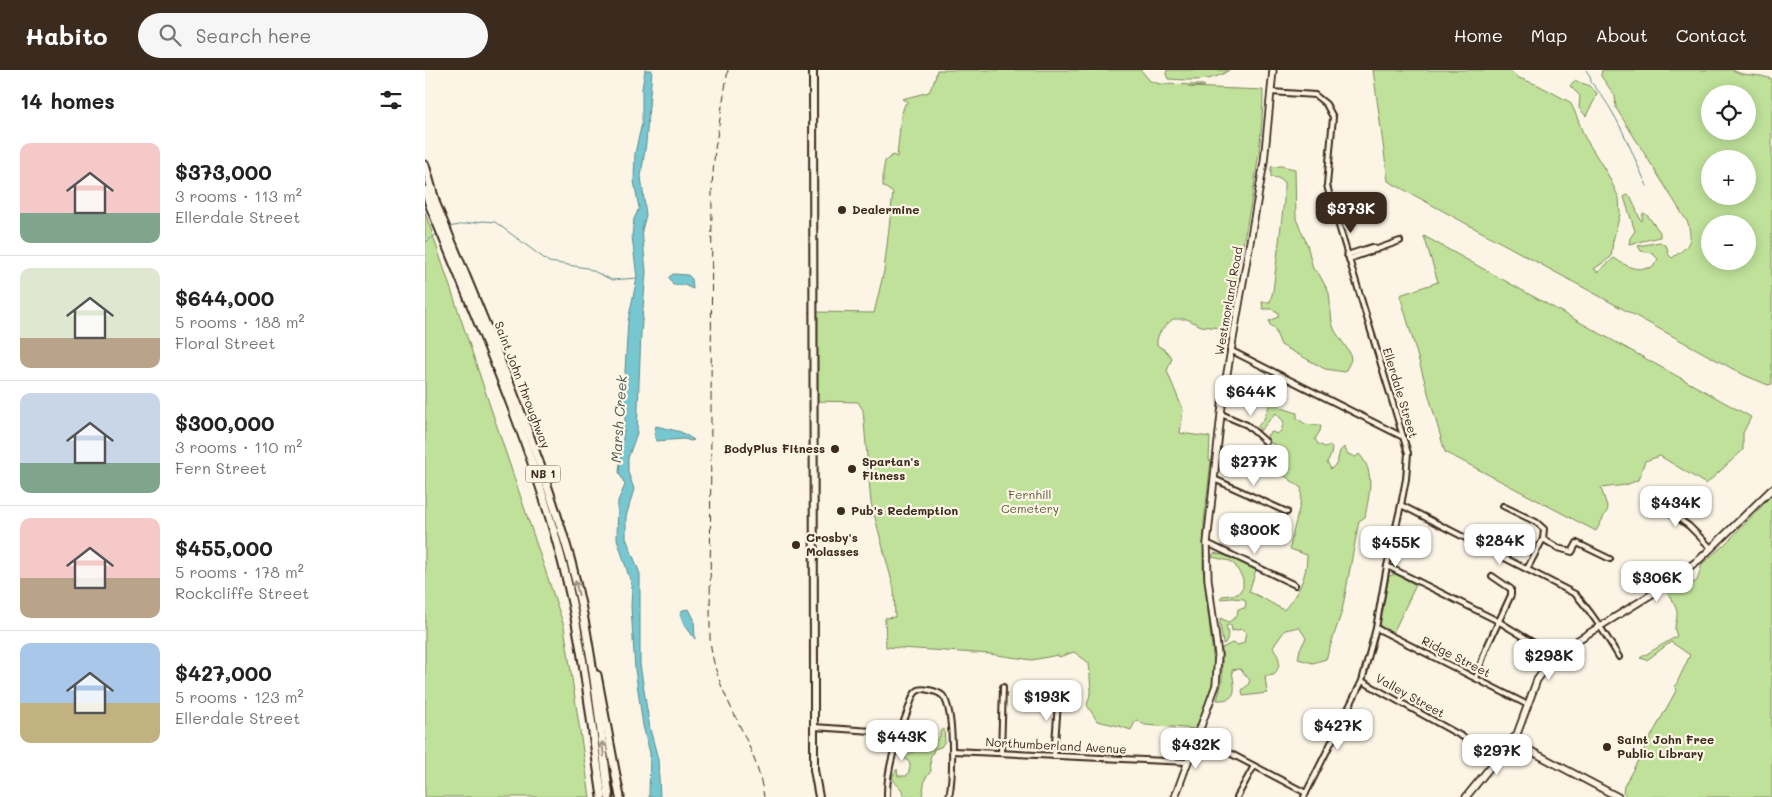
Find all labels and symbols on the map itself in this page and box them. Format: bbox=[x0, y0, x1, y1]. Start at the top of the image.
pin: $373K bbox=[1316, 191, 1386, 234]
place label: Dealermine bbox=[852, 201, 919, 217]
marker: Dealermine bbox=[836, 204, 848, 216]
street label: Westmorland Road bbox=[1211, 245, 1246, 357]
street label: Saint John Throughway bbox=[491, 319, 555, 450]
street label: Ellerdale Street bbox=[1380, 345, 1422, 440]
water label: Marsh Creek bbox=[606, 374, 631, 463]
pin: $644K bbox=[1216, 374, 1286, 417]
place label: BodyPlus Fitness bbox=[724, 440, 825, 456]
marker: BodyPlus Fitness bbox=[829, 443, 841, 455]
pin: $277K bbox=[1219, 444, 1289, 487]
place label: Spartan's Fitness bbox=[862, 453, 920, 483]
marker: Spartan's Fitness bbox=[846, 463, 858, 475]
road number: NB 1 bbox=[525, 466, 561, 482]
park label: Fernhill Cemetery bbox=[1001, 486, 1059, 516]
pin: $434K bbox=[1641, 486, 1711, 528]
place label: Pub's Redemption bbox=[851, 502, 958, 518]
marker: Pub's Redemption bbox=[835, 505, 847, 517]
pin: $300K bbox=[1220, 512, 1290, 555]
pin: $284K bbox=[1465, 524, 1535, 566]
pin: $455K bbox=[1361, 526, 1431, 568]
place label: Crosby's Molasses bbox=[806, 529, 859, 559]
marker: Crosby's Molasses bbox=[790, 539, 802, 551]
pin: $306K bbox=[1622, 560, 1692, 603]
one-way arrow bbox=[572, 581, 581, 597]
street label: Ridge Street bbox=[1419, 632, 1494, 680]
pin: $298K bbox=[1514, 638, 1584, 681]
street label: Valley Street bbox=[1373, 669, 1448, 721]
pin: $193K bbox=[1012, 680, 1082, 722]
pin: $427K bbox=[1303, 708, 1373, 751]
pin: $443K bbox=[867, 720, 937, 762]
pin: $432K bbox=[1161, 728, 1231, 770]
place label: Saint John Free Public Library bbox=[1617, 731, 1714, 761]
street label: Northumberland Avenue bbox=[985, 733, 1127, 757]
pin: $297K bbox=[1462, 734, 1532, 776]
one-way arrow bbox=[597, 741, 607, 757]
marker: Saint John Free Public Library bbox=[1601, 741, 1613, 753]

